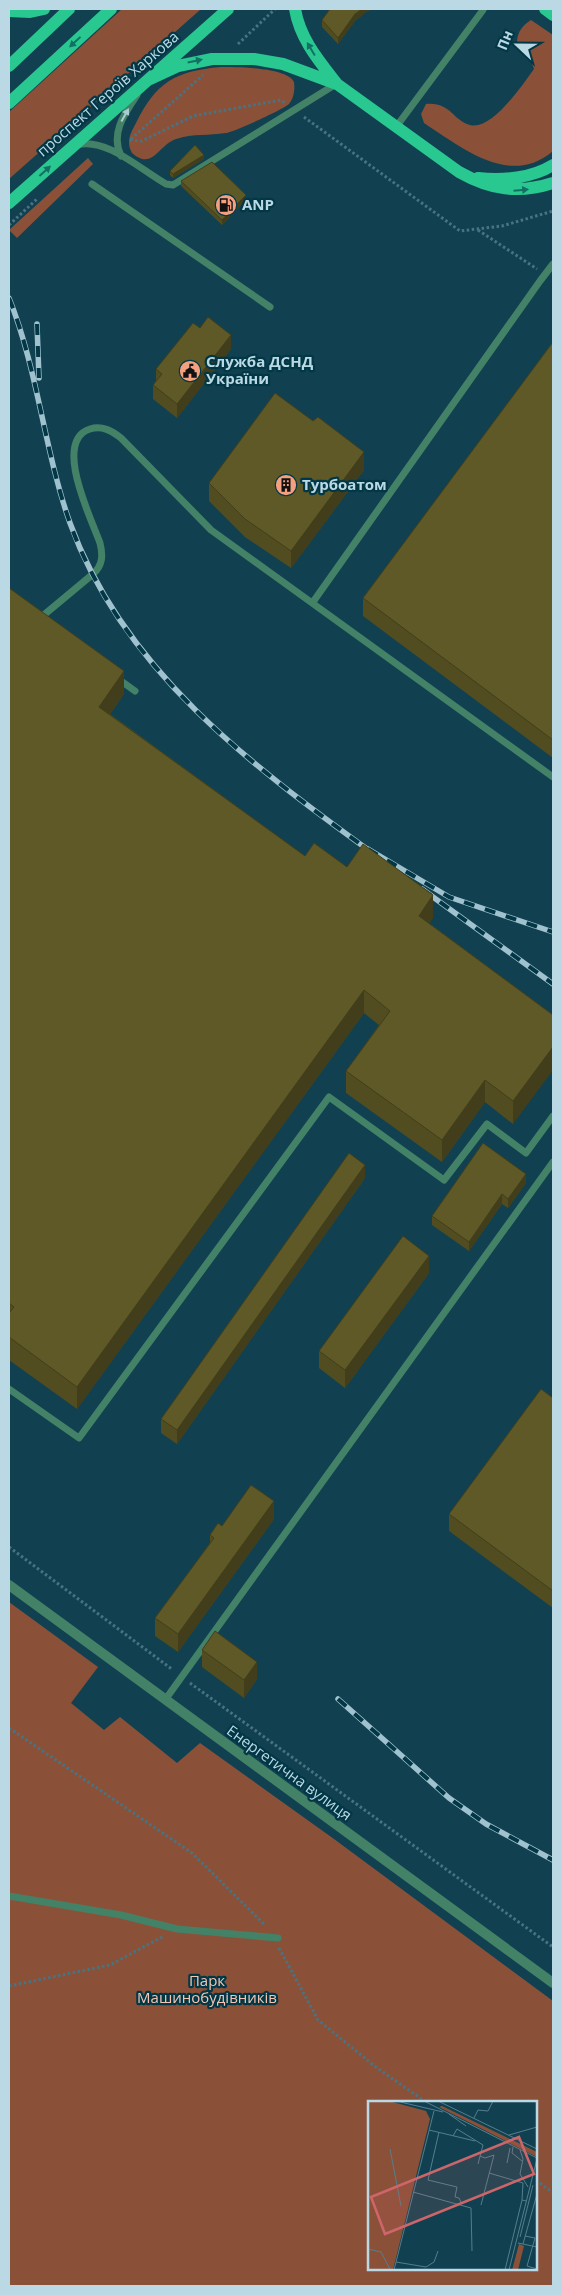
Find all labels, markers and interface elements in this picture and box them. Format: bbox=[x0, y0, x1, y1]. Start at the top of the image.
north arrow bbox=[492, 20, 542, 70]
street label: проспект Героїв Харкова bbox=[32, 26, 182, 160]
text: Пн bbox=[492, 27, 517, 53]
one-way arrow bbox=[70, 36, 82, 48]
one-way arrow bbox=[306, 42, 315, 55]
one-way arrow bbox=[188, 57, 204, 65]
one-way arrow bbox=[121, 107, 129, 122]
one-way arrow bbox=[39, 165, 51, 177]
one-way arrow bbox=[513, 186, 529, 194]
fuel station icon: ANP bbox=[214, 193, 238, 217]
place label: ANP bbox=[242, 194, 274, 214]
place label: Служба ДСНД України bbox=[206, 351, 314, 388]
public building icon: Служба ДСНД України bbox=[178, 359, 202, 383]
building icon: Турбоатом bbox=[274, 473, 298, 497]
place label: Турбоатом bbox=[302, 474, 387, 494]
street label: Енергетична вулиця bbox=[223, 1720, 356, 1824]
park label: Парк Машинобудівників bbox=[137, 1970, 277, 2007]
inset map bbox=[368, 2101, 537, 2270]

